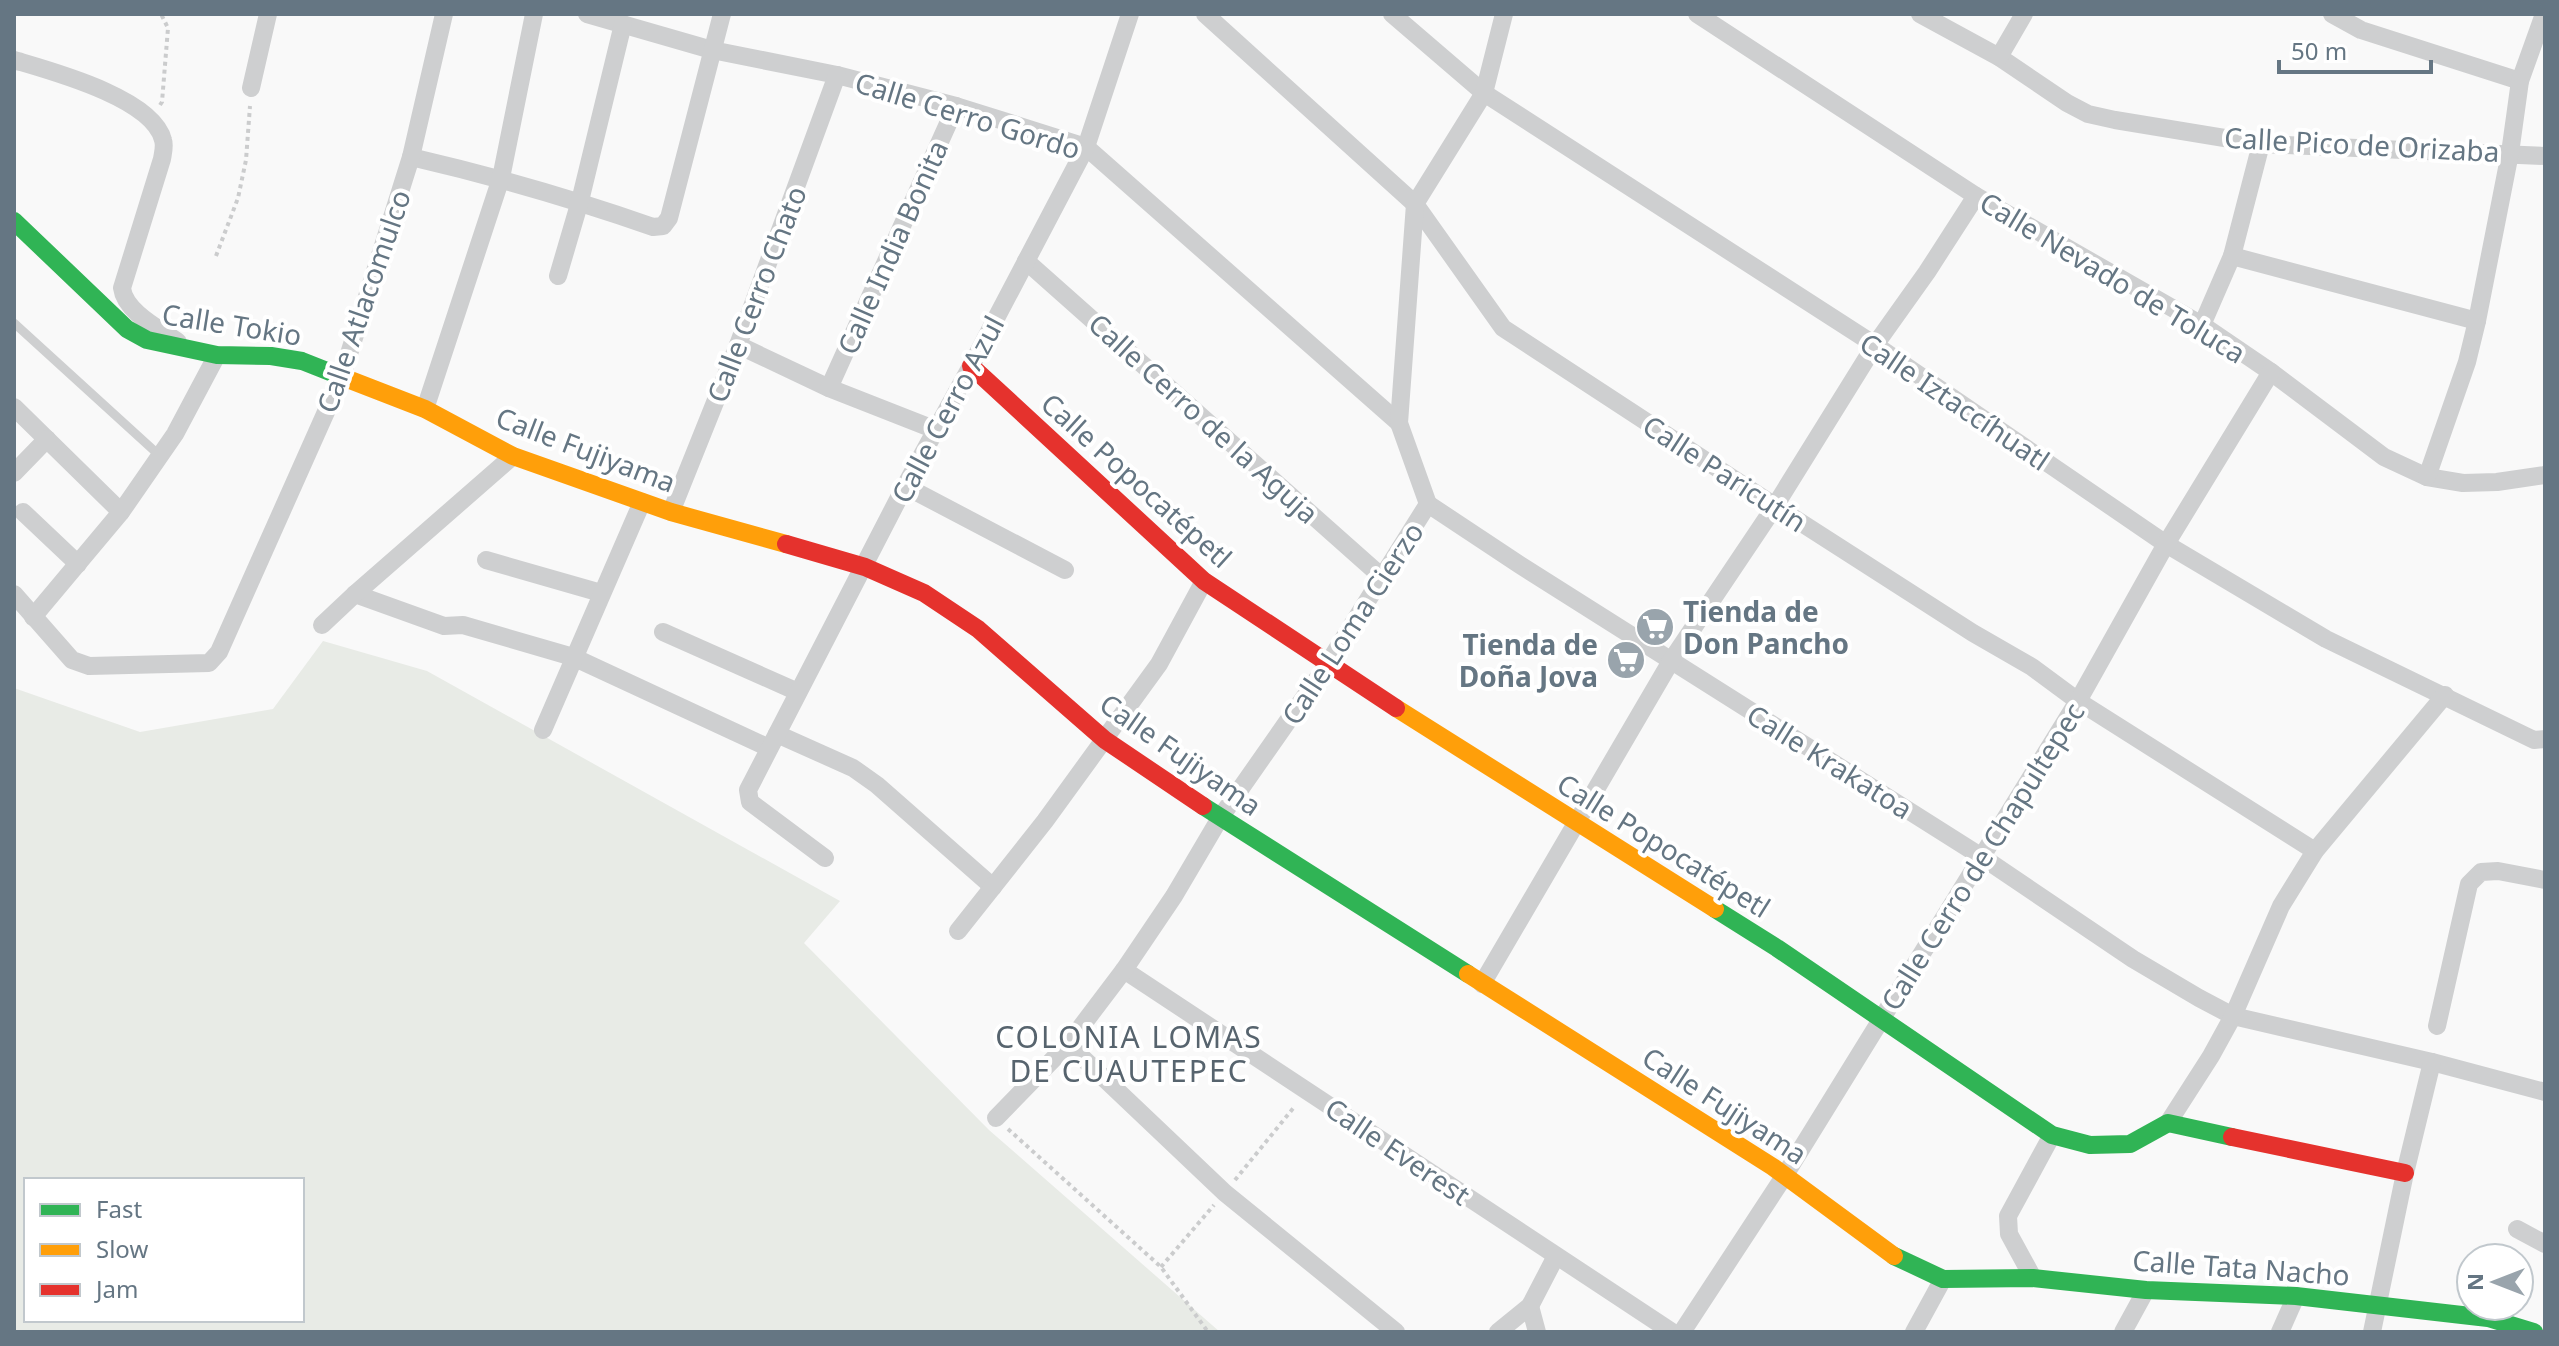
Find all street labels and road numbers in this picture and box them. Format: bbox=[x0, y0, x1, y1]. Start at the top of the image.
street label: Calle Cerro Gordo bbox=[851, 63, 1085, 167]
street label: Calle Pico de Orizaba bbox=[2223, 118, 2501, 170]
street label: Calle India Bonita bbox=[828, 134, 956, 360]
street label: Calle Cerro Chato bbox=[697, 180, 815, 408]
street label: Calle Nevado de Toluca bbox=[1973, 183, 2253, 371]
street label: Calle Atlacomulco bbox=[307, 185, 419, 417]
street label: Calle Tokio bbox=[160, 294, 304, 354]
street label: Calle Cerro de la Aguja bbox=[1081, 304, 1327, 532]
street label: Calle Cerro Azul bbox=[882, 309, 1012, 509]
street label: Calle Iztaccíhuatl bbox=[1853, 323, 2057, 479]
street label: Calle Popocatépetl bbox=[1033, 384, 1241, 576]
street label: Calle Fujiyama bbox=[491, 397, 681, 501]
street label: Calle Paricutín bbox=[1636, 406, 1814, 540]
street label: Calle Loma Cierzo bbox=[1272, 514, 1432, 732]
street label: Calle Fujiyama bbox=[1093, 684, 1269, 824]
street label: Calle Krakatoa bbox=[1740, 695, 1920, 827]
street label: Calle Cerro de Chapultepec bbox=[1871, 695, 2093, 1017]
street label: Calle Popocatépetl bbox=[1550, 764, 1778, 926]
street label: Calle Fujiyama bbox=[1635, 1038, 1815, 1172]
street label: Calle Everest bbox=[1318, 1089, 1478, 1213]
street label: Calle Tata Nacho bbox=[2131, 1240, 2351, 1294]

